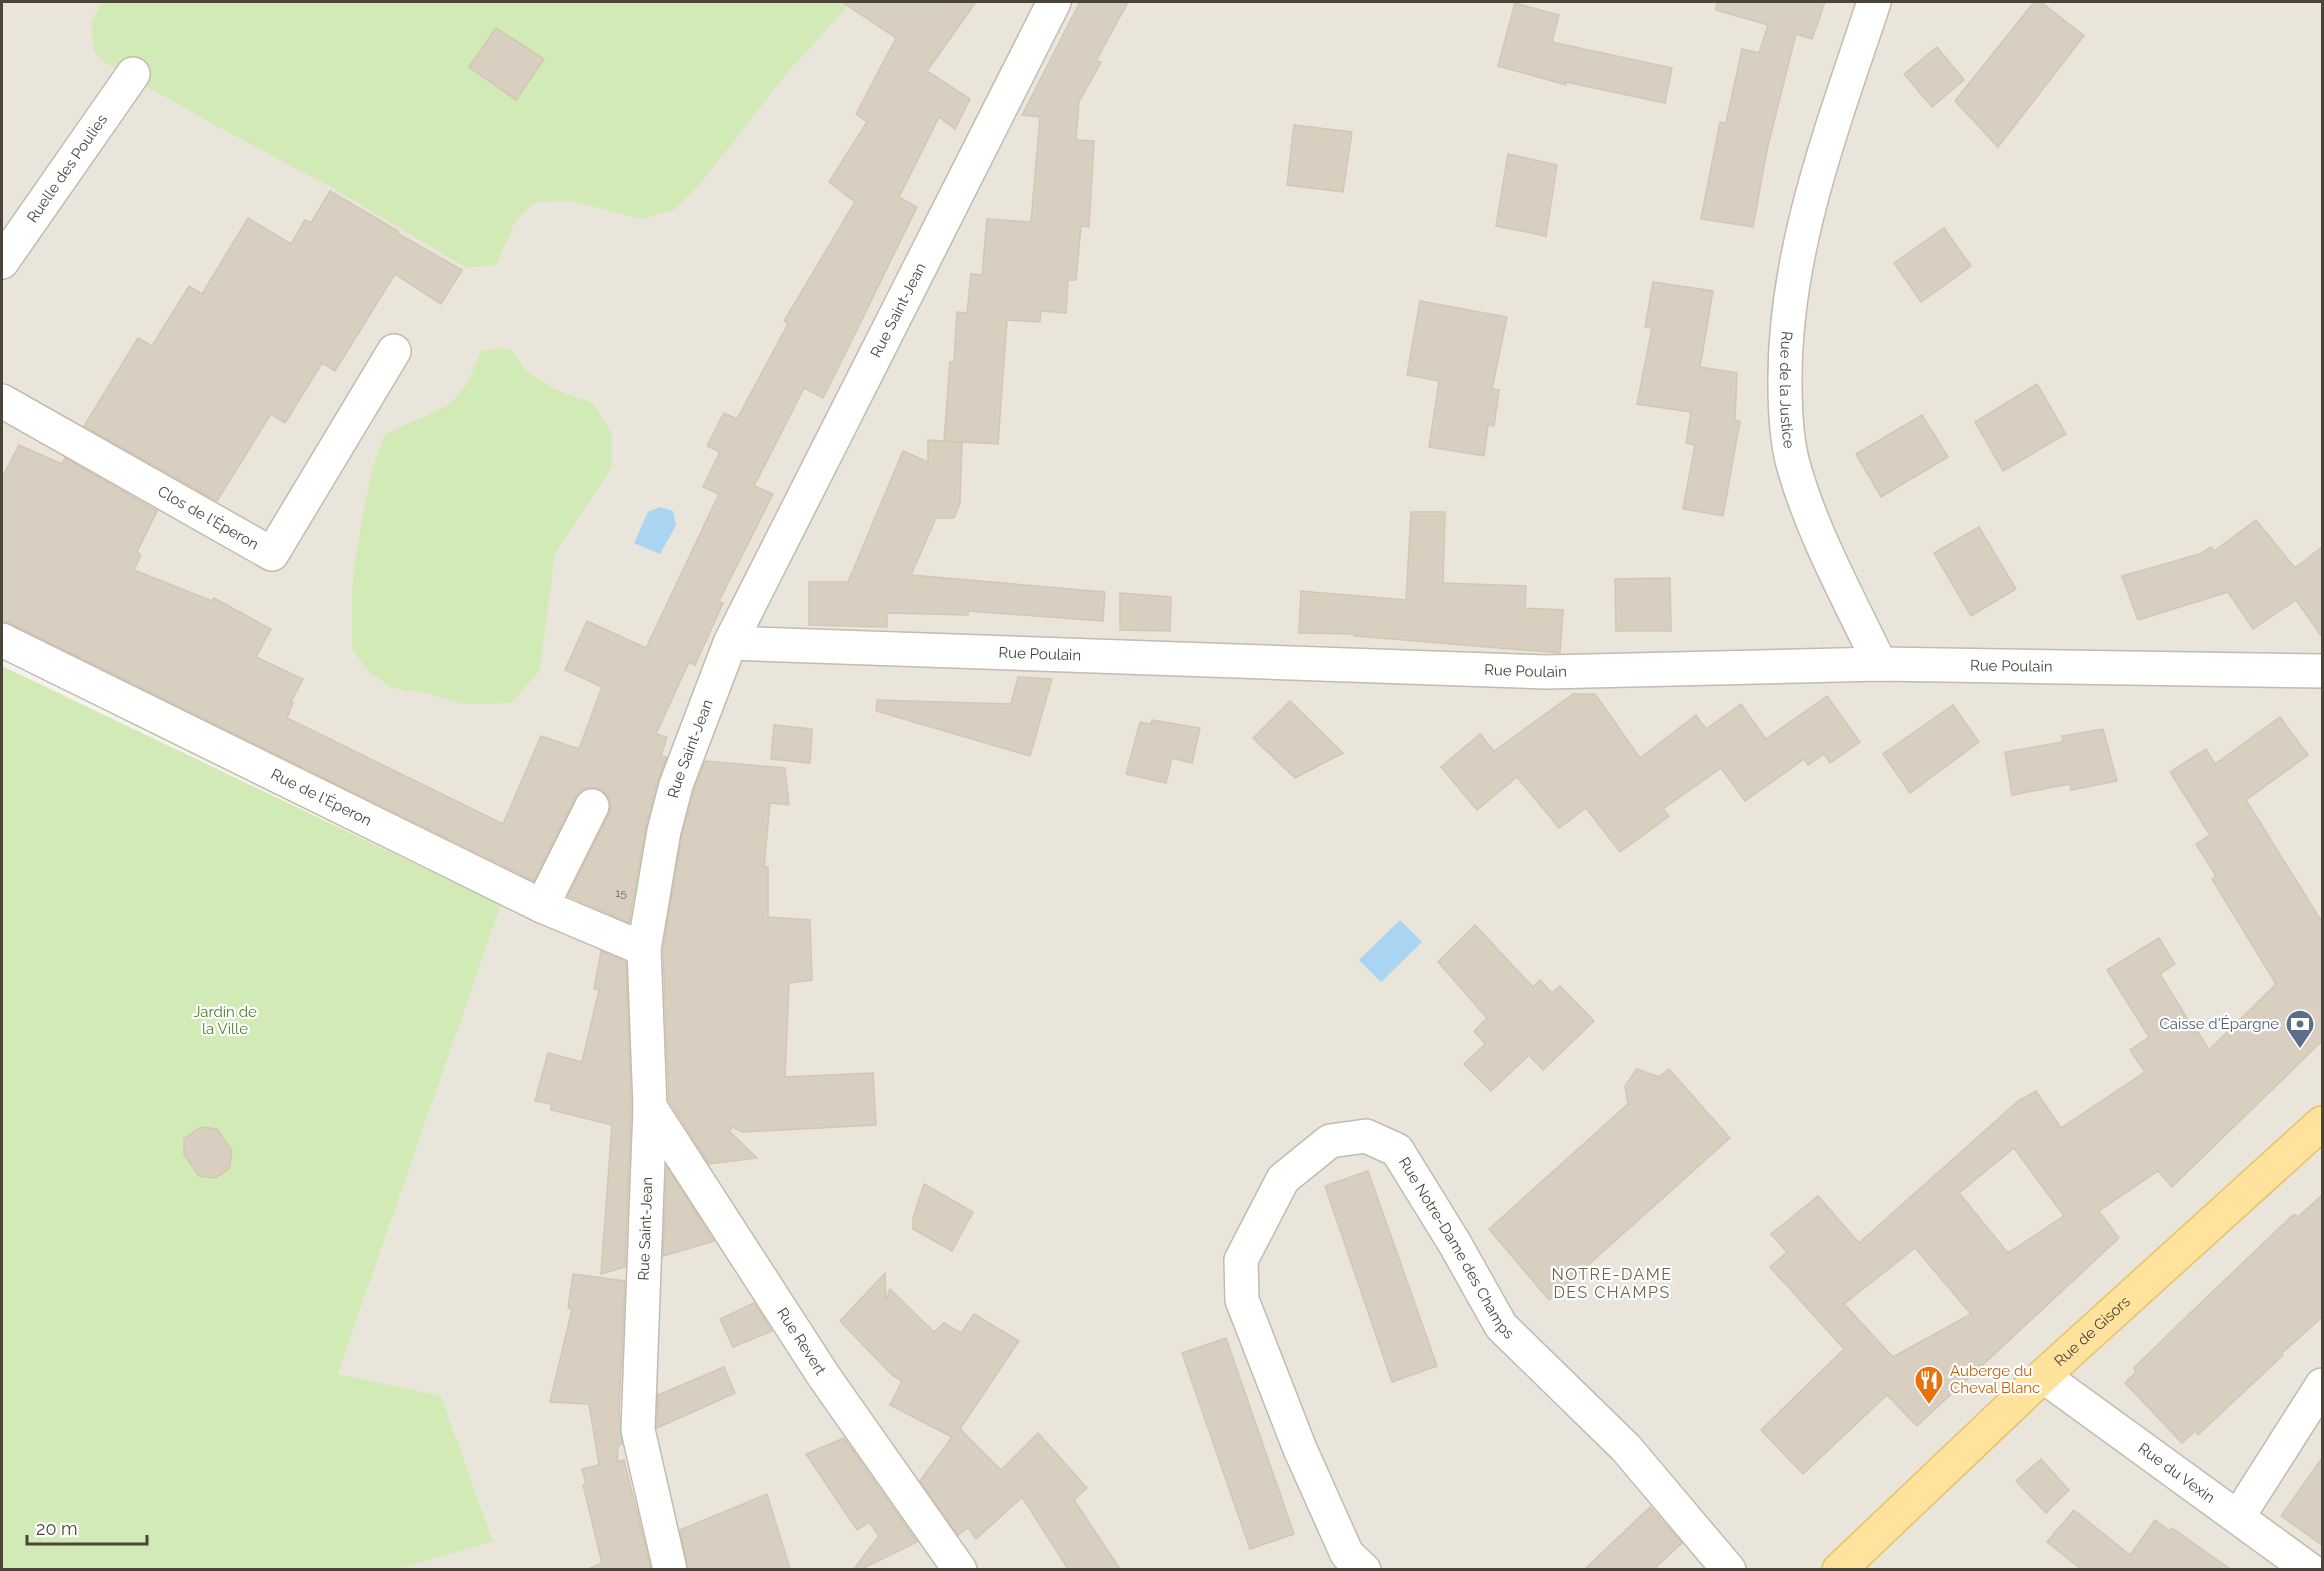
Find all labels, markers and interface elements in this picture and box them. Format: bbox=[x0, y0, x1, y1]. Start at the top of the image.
street label: Ruelle des Poulies bbox=[23, 111, 111, 226]
street label: Rue Saint-Jean bbox=[867, 260, 930, 361]
street label: Rue de la Justice bbox=[1776, 330, 1798, 450]
street label: Clos de l'Éperon bbox=[155, 482, 262, 554]
street label: Rue Poulain bbox=[998, 644, 1081, 664]
street label: Rue Poulain bbox=[1970, 656, 2053, 676]
street label: Rue Poulain bbox=[1484, 661, 1567, 681]
street label: Rue Saint-Jean bbox=[664, 697, 717, 800]
street label: Rue de l'Éperon bbox=[268, 765, 375, 830]
house number: 15 bbox=[615, 886, 627, 900]
park label: Jardin de la Ville bbox=[193, 1003, 257, 1038]
bank icon: Caisse d'Épargne bbox=[2284, 1008, 2316, 1050]
place label: Caisse d'Épargne bbox=[2159, 1015, 2279, 1033]
street label: Rue Notre-Dame des Champs bbox=[1395, 1154, 1518, 1343]
street label: Rue Saint-Jean bbox=[635, 1177, 656, 1281]
district label: NOTRE-DAME DES CHAMPS bbox=[1551, 1265, 1673, 1302]
street label: Rue de Gisors bbox=[2051, 1292, 2134, 1370]
street label: Rue Revert bbox=[773, 1304, 830, 1378]
place label: Auberge du Cheval Blanc bbox=[1950, 1362, 2040, 1397]
restaurant icon: Auberge du Cheval Blanc bbox=[1913, 1364, 1945, 1406]
street label: Rue du Vexin bbox=[2135, 1439, 2218, 1507]
scale bar bbox=[27, 1508, 147, 1546]
text: 20 m bbox=[36, 1518, 78, 1539]

